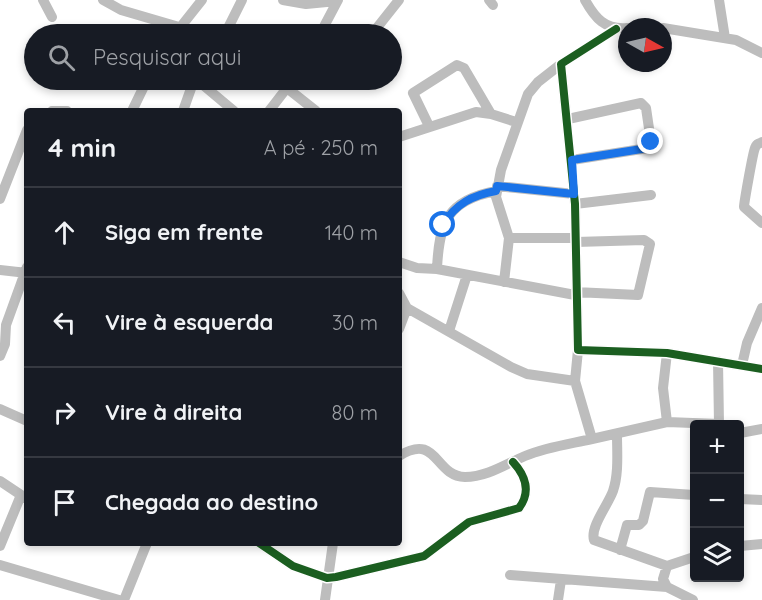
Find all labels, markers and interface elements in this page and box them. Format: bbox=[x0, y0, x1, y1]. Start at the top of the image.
north arrow bbox=[618, 18, 672, 72]
search box bbox=[24, 24, 402, 90]
icon: search bbox=[45, 41, 78, 74]
text: Pesquisar aqui bbox=[93, 43, 241, 71]
route end bbox=[637, 128, 663, 154]
text: 4 min bbox=[48, 131, 116, 164]
text: A pé · 250 m bbox=[264, 135, 378, 160]
route start bbox=[429, 211, 455, 237]
icon: ahead bbox=[48, 216, 81, 249]
text: Siga em frente bbox=[105, 218, 263, 246]
text: 140 m bbox=[325, 220, 378, 245]
icon: left bbox=[48, 306, 81, 339]
text: Vire à esquerda bbox=[105, 308, 273, 336]
text: 30 m bbox=[332, 310, 378, 335]
icon: right bbox=[48, 396, 81, 429]
text: Vire à direita bbox=[105, 398, 242, 426]
text: 80 m bbox=[332, 400, 378, 425]
map controls bbox=[690, 420, 744, 582]
button: + bbox=[690, 420, 744, 474]
button: − bbox=[690, 474, 744, 528]
icon: arrive bbox=[48, 486, 81, 519]
text: Chegada ao destino bbox=[105, 488, 318, 516]
button: layers bbox=[690, 528, 744, 582]

